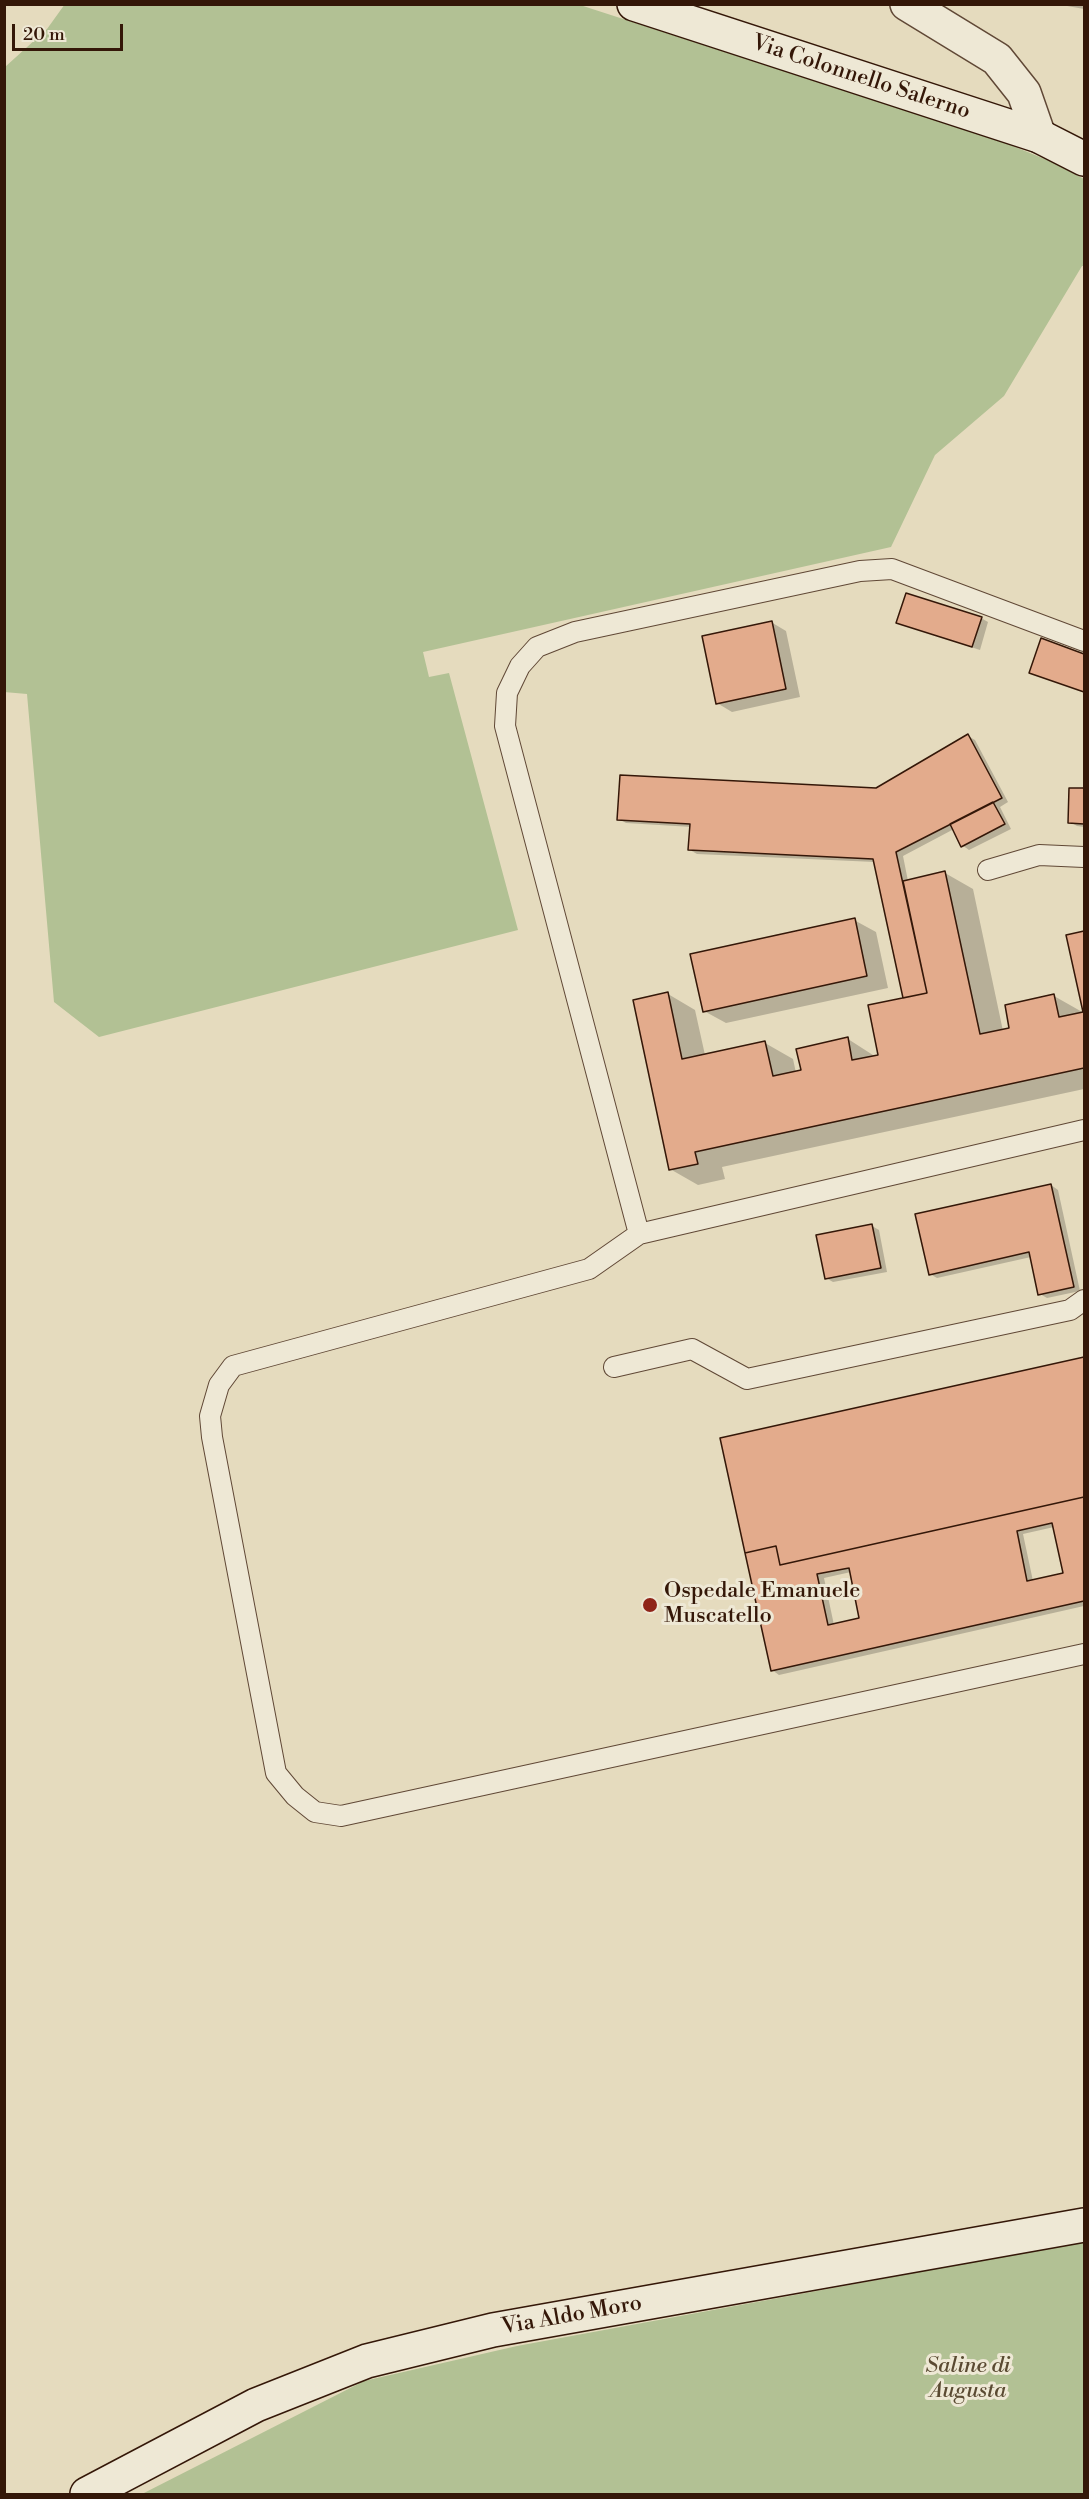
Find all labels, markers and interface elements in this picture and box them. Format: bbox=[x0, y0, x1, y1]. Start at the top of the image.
scale bar bbox=[15, 12, 126, 50]
text: 20 m bbox=[23, 23, 65, 46]
street label: Via Colonnello Salerno bbox=[749, 30, 973, 126]
place label: Ospedale Emanuele Muscatello bbox=[664, 1579, 860, 1630]
marker: Ospedale Emanuele Muscatello bbox=[641, 1596, 659, 1614]
street label: Via Aldo Moro bbox=[500, 2291, 644, 2341]
park label: Saline di Augusta bbox=[925, 2354, 1011, 2406]

